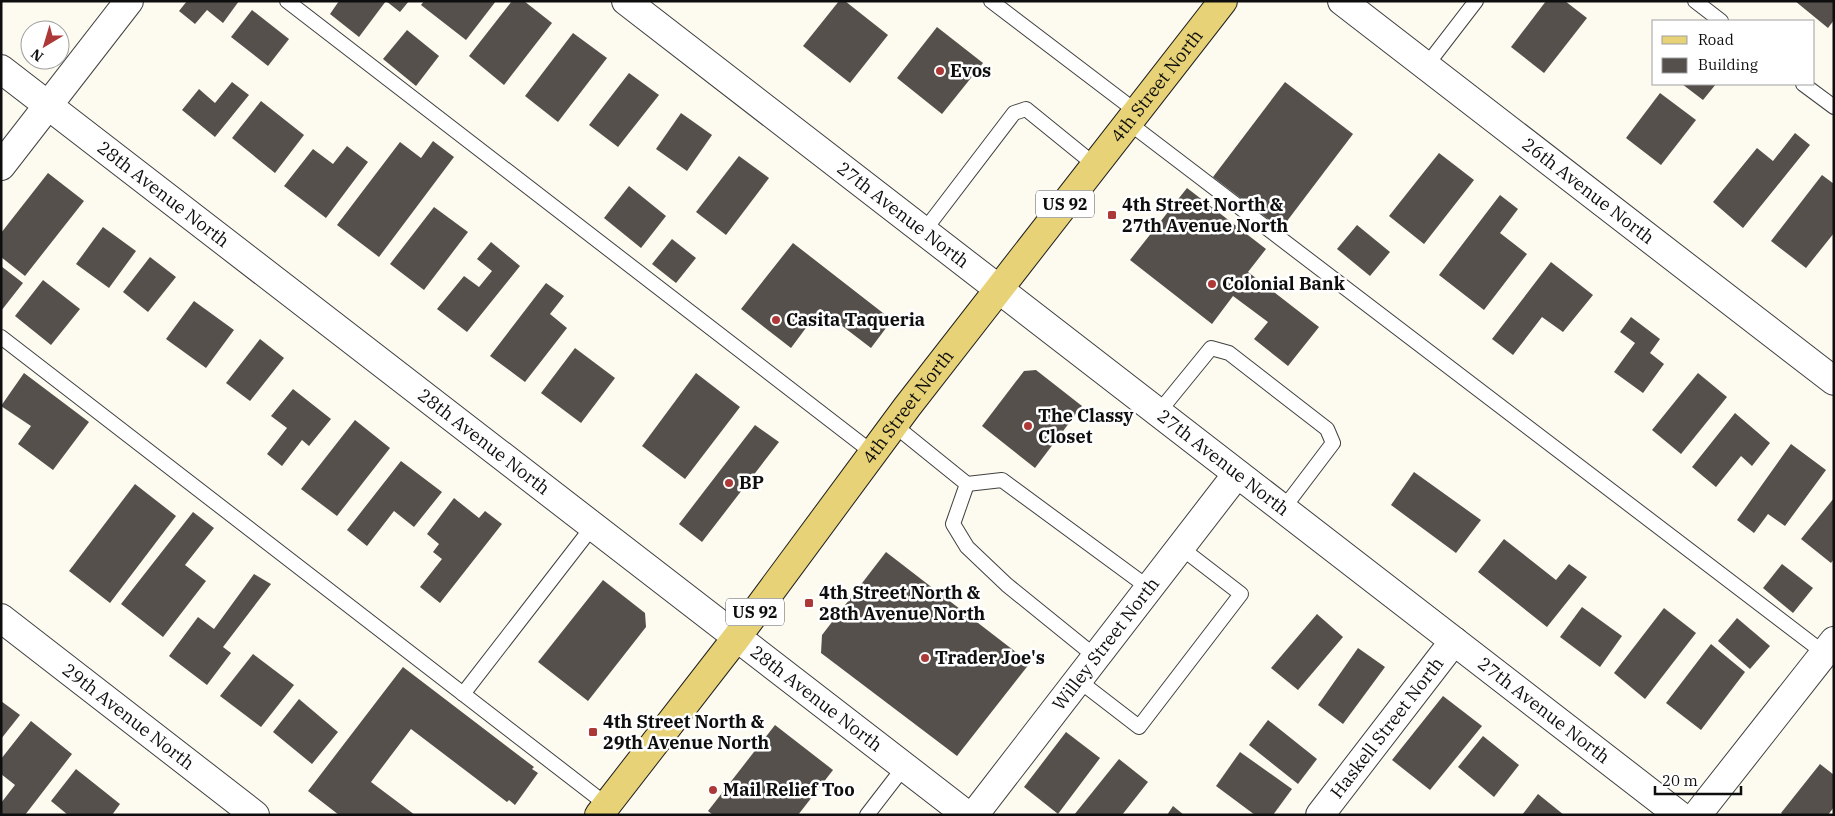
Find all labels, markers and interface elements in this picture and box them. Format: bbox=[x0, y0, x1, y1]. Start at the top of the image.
north arrow bbox=[20, 20, 70, 70]
legend bbox=[1652, 20, 1815, 85]
street label: 4th Street North bbox=[1105, 24, 1208, 147]
text: Road bbox=[1698, 30, 1734, 49]
text: N bbox=[27, 45, 47, 66]
text: Building bbox=[1698, 55, 1758, 74]
place label: Evos bbox=[950, 59, 991, 82]
marker: Evos bbox=[934, 65, 946, 77]
street label: 26th Avenue North bbox=[1518, 132, 1659, 249]
street label: 28th Avenue North bbox=[93, 136, 234, 252]
street label: 27th Avenue North bbox=[833, 156, 974, 273]
road number: US 92 bbox=[1036, 190, 1094, 218]
place label: 4th Street North & 27th Avenue North bbox=[1122, 193, 1289, 237]
marker: 4th Street North & 27th Avenue North bbox=[1106, 209, 1118, 221]
place label: Colonial Bank bbox=[1222, 272, 1346, 295]
marker: Colonial Bank bbox=[1206, 278, 1218, 290]
place label: Casita Taqueria bbox=[786, 308, 925, 331]
marker: Casita Taqueria bbox=[770, 314, 782, 326]
street label: 4th Street North bbox=[857, 345, 958, 468]
street label: 28th Avenue North bbox=[413, 383, 555, 500]
place label: The Classy Closet bbox=[1038, 404, 1134, 448]
street label: 27th Avenue North bbox=[1153, 404, 1294, 521]
marker: The Classy Closet bbox=[1022, 420, 1034, 432]
place label: BP bbox=[739, 471, 764, 494]
marker: BP bbox=[723, 477, 735, 489]
street label: Willey Street North bbox=[1047, 573, 1164, 715]
place label: 4th Street North & 28th Avenue North bbox=[819, 581, 986, 625]
marker: 4th Street North & 28th Avenue North bbox=[803, 597, 815, 609]
road number: US 92 bbox=[726, 598, 784, 626]
street label: 28th Avenue North bbox=[746, 640, 887, 756]
place label: Trader Joe's bbox=[935, 646, 1045, 669]
marker: Trader Joe's bbox=[919, 652, 931, 664]
street label: Haskell Street North bbox=[1325, 652, 1448, 803]
street label: 27th Avenue North bbox=[1473, 652, 1615, 768]
street label: 29th Avenue North bbox=[58, 658, 199, 775]
place label: 4th Street North & 29th Avenue North bbox=[603, 710, 770, 754]
marker: 4th Street North & 29th Avenue North bbox=[587, 726, 599, 738]
scale bar bbox=[1655, 764, 1741, 796]
text: 20 m bbox=[1662, 771, 1698, 790]
place label: Mail Relief Too bbox=[723, 778, 855, 801]
marker: Mail Relief Too bbox=[707, 784, 719, 796]

